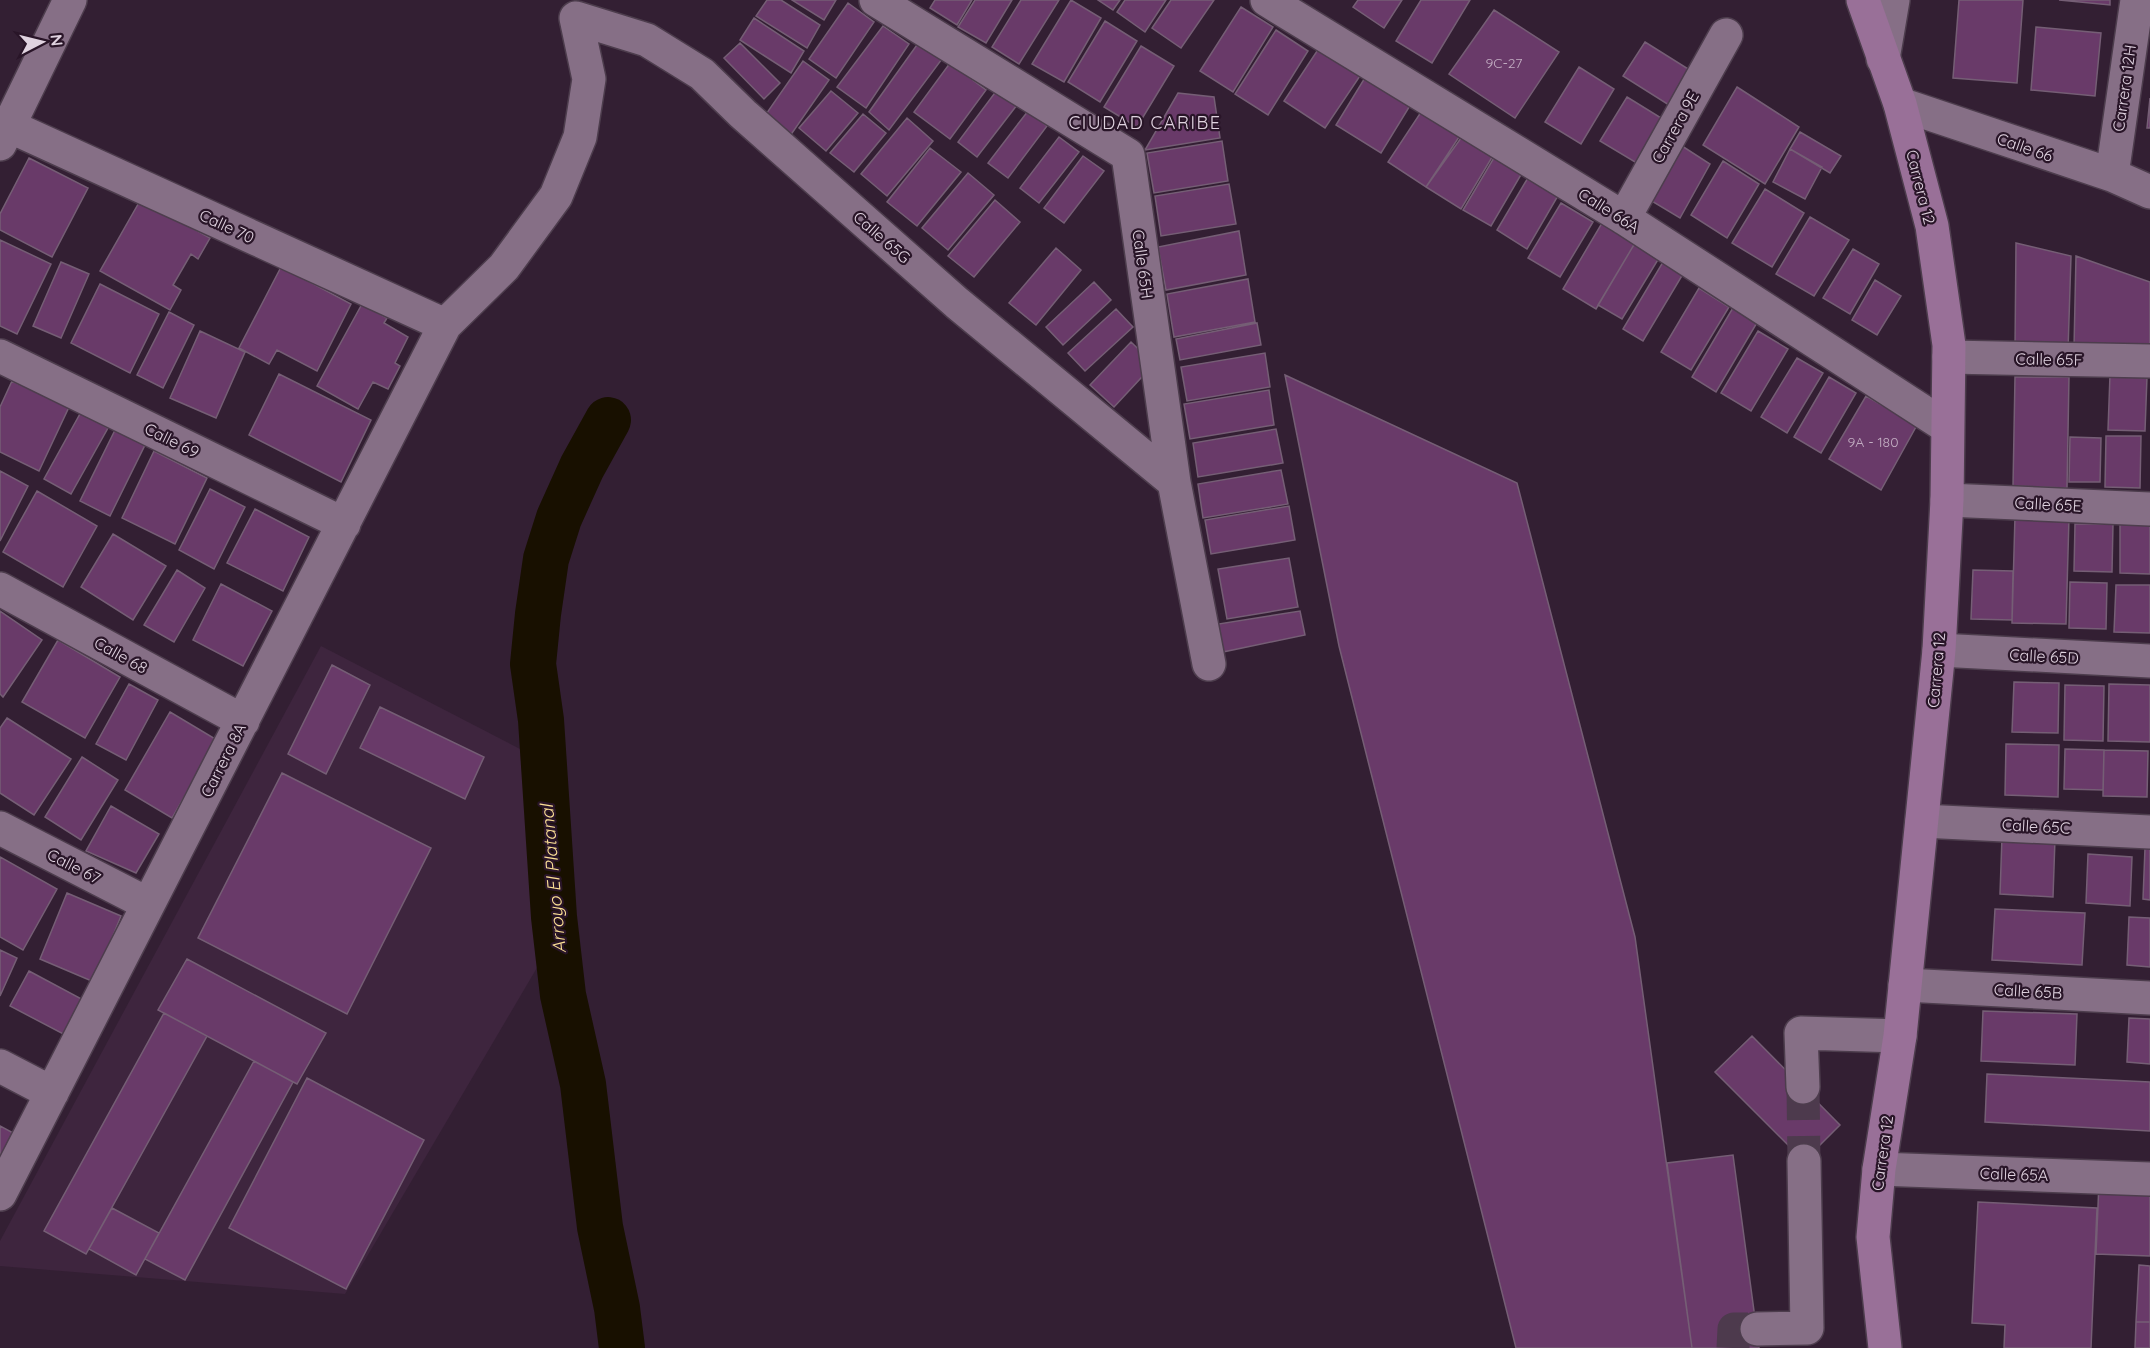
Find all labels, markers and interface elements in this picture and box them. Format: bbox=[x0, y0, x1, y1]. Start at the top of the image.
north arrow bbox=[12, 12, 72, 72]
text: N bbox=[46, 33, 68, 47]
street label: Carrera 12H bbox=[2108, 43, 2140, 133]
house number: 9C-27 bbox=[1485, 54, 1523, 72]
street label: Carrera 9E bbox=[1647, 88, 1703, 166]
district label: CIUDAD CARIBE bbox=[1069, 111, 1221, 134]
street label: Calle 66 bbox=[1994, 128, 2056, 166]
street label: Carrera 12 bbox=[1902, 148, 1940, 226]
street label: Calle 66A bbox=[1575, 183, 1643, 237]
street label: Calle 70 bbox=[196, 205, 258, 247]
street label: Calle 65G bbox=[849, 207, 915, 267]
street label: Calle 65H bbox=[1128, 228, 1158, 300]
street label: Calle 65F bbox=[2015, 348, 2083, 370]
street label: Calle 69 bbox=[141, 418, 203, 462]
house number: 9A - 180 bbox=[1847, 433, 1899, 451]
street label: Calle 65E bbox=[2014, 492, 2082, 516]
street label: Carrera 12 bbox=[1923, 631, 1949, 709]
street label: Calle 68 bbox=[91, 632, 151, 678]
street label: Calle 65D bbox=[2009, 644, 2079, 668]
street label: Carrera 8A bbox=[196, 720, 250, 800]
water label: Arroyo El Platanal bbox=[535, 802, 571, 954]
street label: Calle 65C bbox=[2001, 814, 2071, 838]
street label: Calle 67 bbox=[44, 844, 104, 888]
street label: Calle 65B bbox=[1993, 979, 2063, 1003]
street label: Carrera 12 bbox=[1867, 1114, 1897, 1192]
street label: Calle 65A bbox=[1979, 1163, 2049, 1185]

